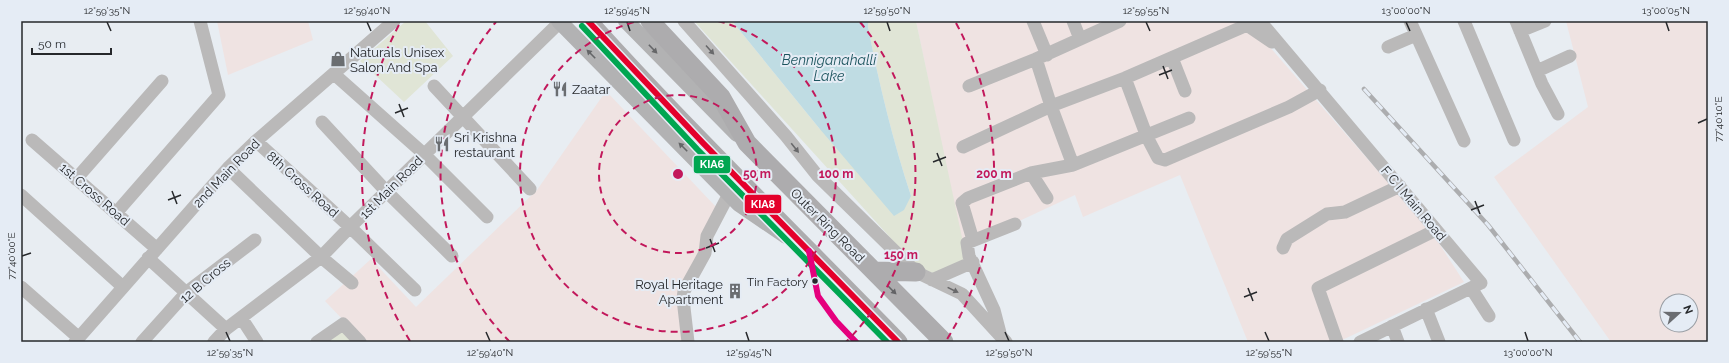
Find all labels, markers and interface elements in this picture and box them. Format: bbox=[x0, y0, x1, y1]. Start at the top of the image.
text: 12°59'35"N bbox=[84, 5, 130, 16]
text: 12°59'40"N bbox=[344, 5, 390, 16]
text: 12°59'45"N bbox=[604, 5, 650, 16]
text: 12°59'50"N bbox=[864, 5, 910, 16]
text: 12°59'55"N bbox=[1123, 5, 1169, 16]
text: 13°00'00"N bbox=[1382, 5, 1430, 16]
text: 13°00'05"N bbox=[1642, 5, 1690, 16]
scale bar bbox=[32, 30, 111, 56]
text: 50 m bbox=[38, 37, 66, 51]
one-way arrow bbox=[648, 44, 658, 54]
place label: Naturals Unisex Salon And Spa bbox=[350, 45, 445, 75]
one-way arrow bbox=[705, 45, 715, 55]
one-way arrow bbox=[586, 49, 596, 59]
shop icon: Naturals Unisex Salon And Spa bbox=[329, 50, 347, 68]
water label: Benniganahalli Lake bbox=[782, 52, 877, 84]
restaurant icon: Zaatar bbox=[551, 80, 569, 98]
place label: Zaatar bbox=[572, 82, 611, 97]
text: 77°40'10"E bbox=[1713, 96, 1724, 142]
place label: Sri Krishna restaurant bbox=[454, 130, 517, 160]
restaurant icon: Sri Krishna restaurant bbox=[433, 135, 451, 153]
street label: 2nd Main Road bbox=[190, 136, 263, 211]
one-way arrow bbox=[678, 142, 688, 152]
one-way arrow bbox=[791, 143, 800, 154]
street label: 8th Cross Road bbox=[264, 148, 342, 220]
street label: 1st Main Road bbox=[357, 153, 426, 222]
line badge: KIA6 bbox=[693, 155, 731, 174]
text: KIA6 bbox=[700, 158, 725, 171]
street label: 1st Cross Road bbox=[57, 160, 133, 229]
street label: F C I Main Road bbox=[1378, 163, 1449, 244]
centre of rings bbox=[671, 167, 685, 181]
text: 50 m bbox=[743, 167, 771, 181]
text: 100 m bbox=[819, 167, 853, 181]
text: 200 m bbox=[976, 167, 1012, 181]
street label: Outer Ring Road bbox=[788, 185, 868, 265]
line badge: KIA8 bbox=[744, 194, 782, 214]
text: KIA8 bbox=[751, 198, 776, 211]
text: 77°40'00"E bbox=[6, 232, 17, 280]
text: 150 m bbox=[884, 248, 918, 262]
street label: 12 B Cross bbox=[177, 255, 234, 306]
place label: Tin Factory bbox=[747, 275, 808, 289]
marker: Tin Factory bbox=[810, 276, 820, 286]
place label: Royal Heritage Apartment bbox=[635, 277, 724, 307]
building icon: Royal Heritage Apartment bbox=[726, 282, 744, 300]
one-way arrow bbox=[887, 285, 897, 295]
one-way arrow bbox=[947, 287, 958, 293]
north arrow bbox=[1659, 293, 1699, 333]
text: N bbox=[1680, 303, 1695, 316]
text: 12°59'35"N bbox=[207, 347, 253, 358]
text: 12°59'40"N bbox=[467, 347, 513, 358]
text: 12°59'45"N bbox=[726, 347, 772, 358]
text: 12°59'50"N bbox=[986, 347, 1032, 358]
text: 12°59'55"N bbox=[1246, 347, 1292, 358]
text: 13°00'00"N bbox=[1504, 347, 1552, 358]

